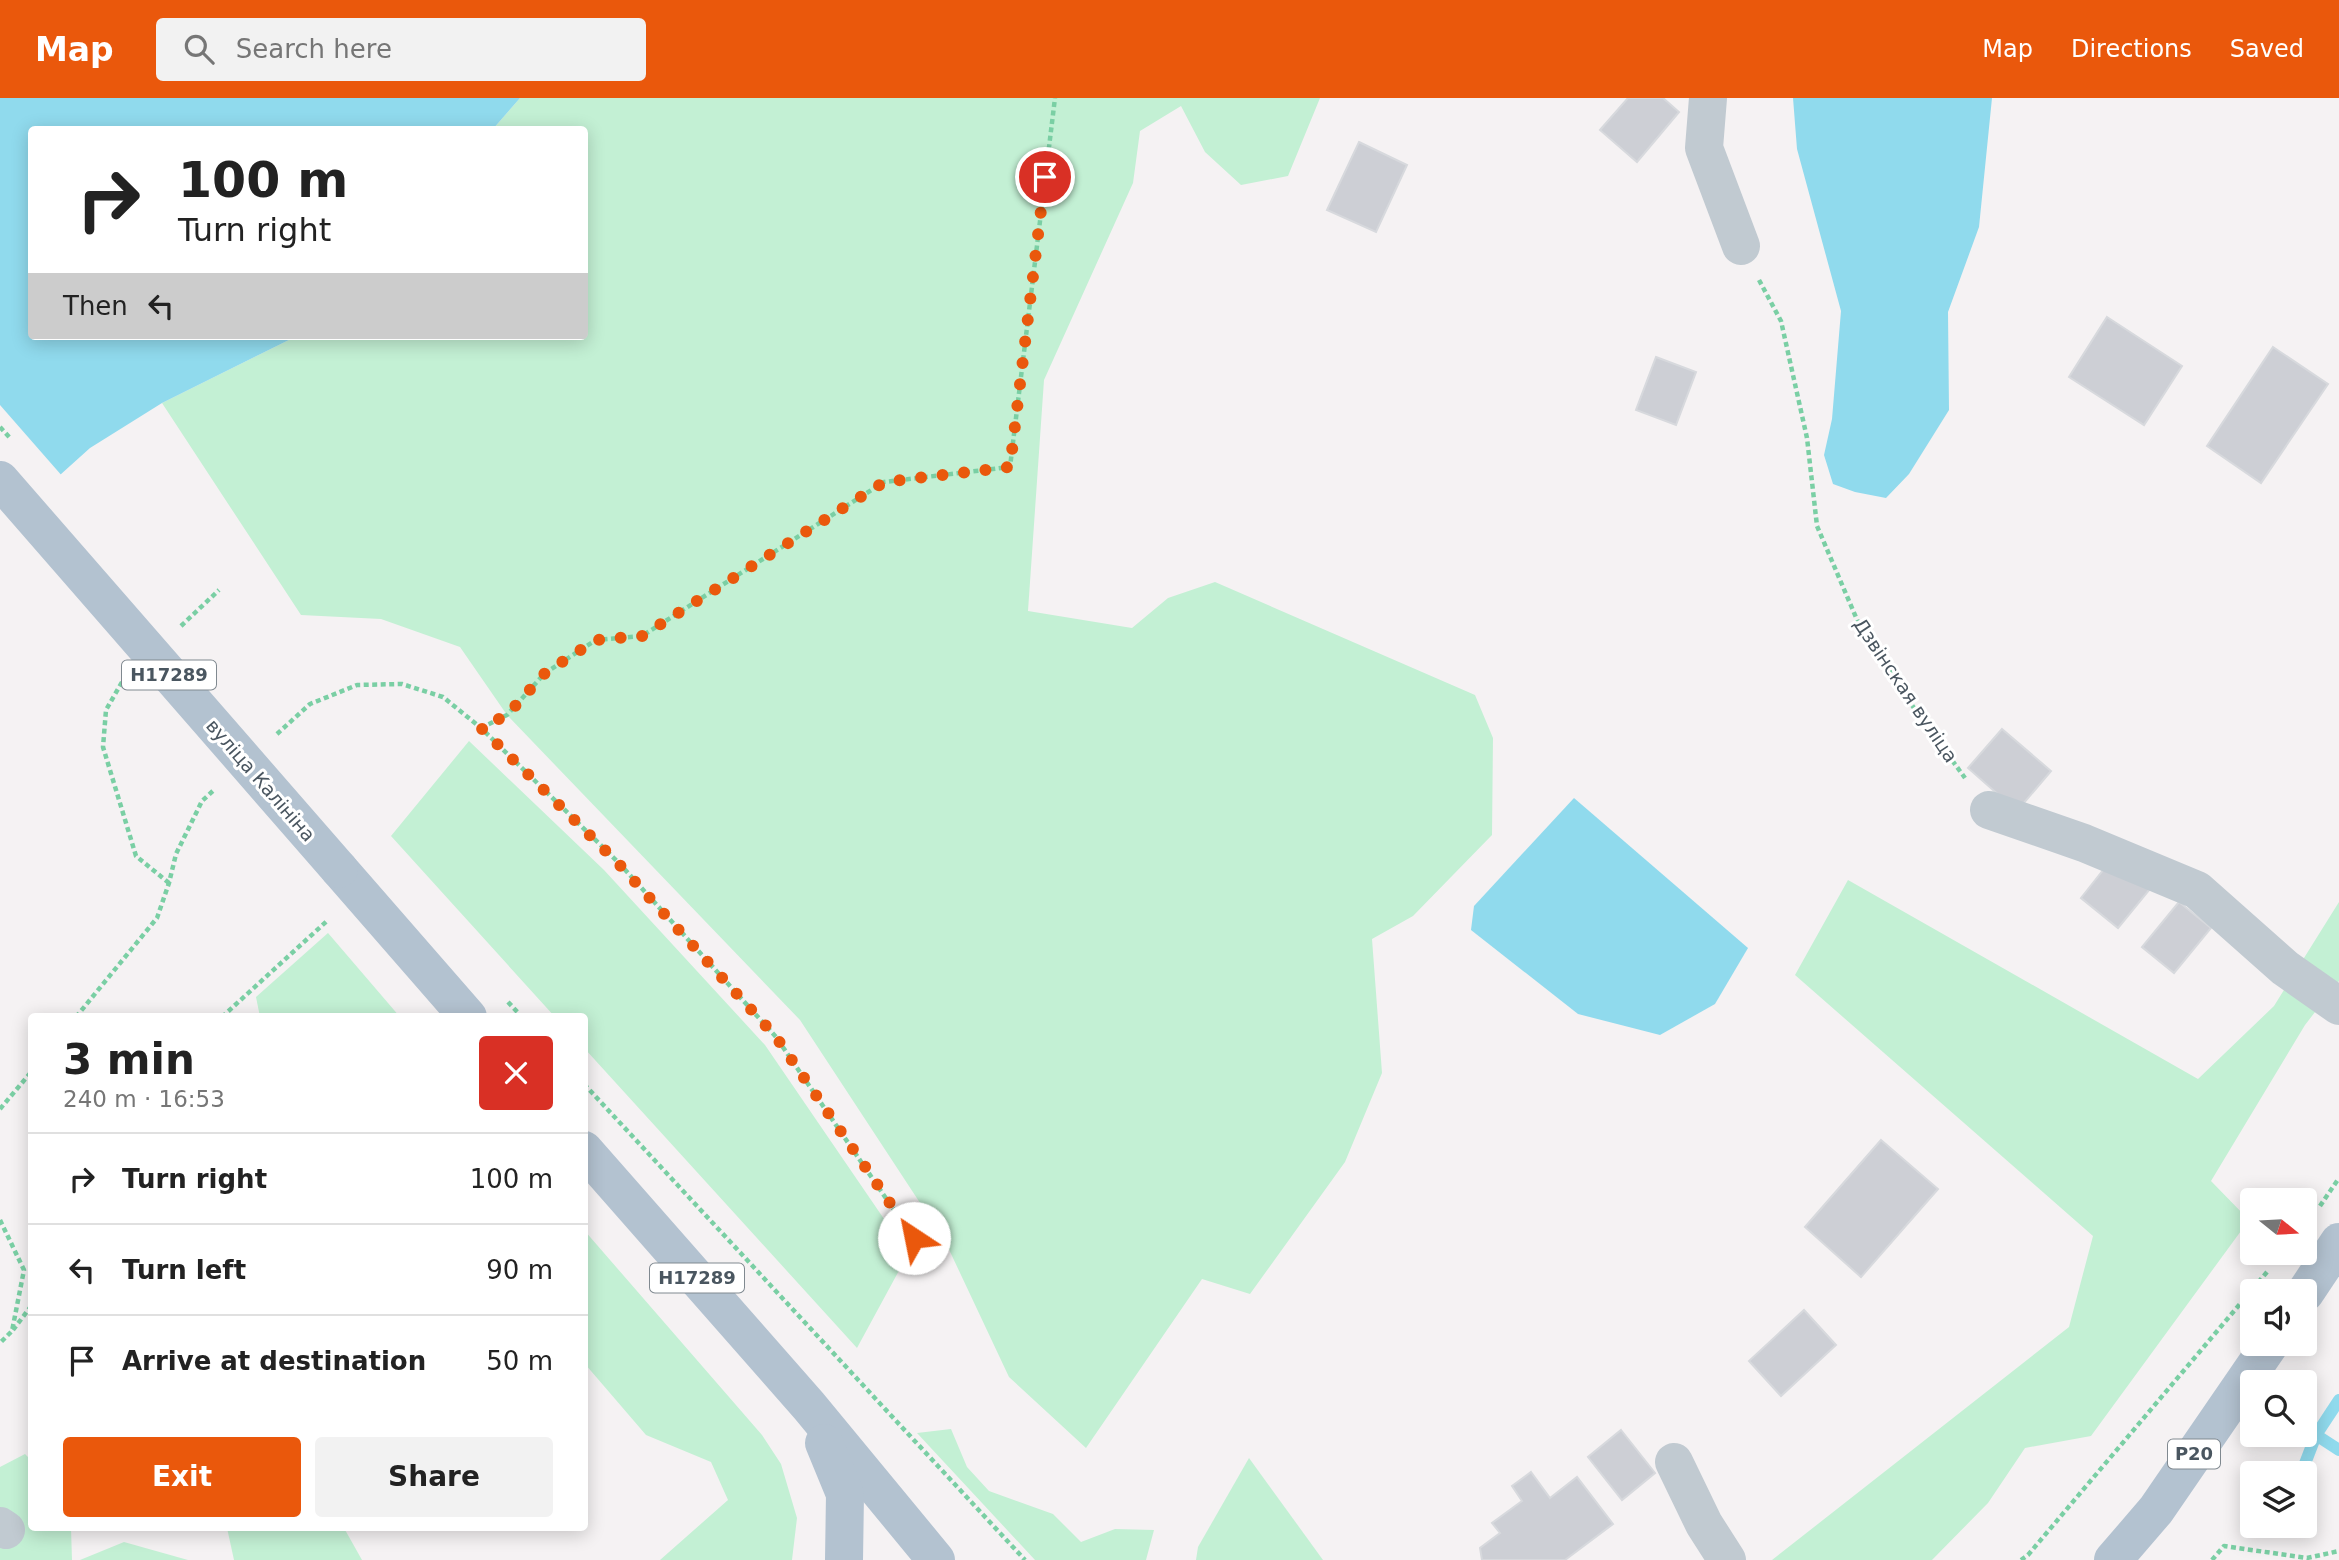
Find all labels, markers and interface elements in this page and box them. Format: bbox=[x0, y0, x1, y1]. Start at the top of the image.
search box bbox=[156, 18, 646, 81]
text: Map bbox=[35, 30, 114, 69]
icon: search bbox=[180, 30, 218, 68]
text: Search here bbox=[236, 34, 392, 64]
text: Map bbox=[1982, 35, 2033, 63]
text: Directions bbox=[2071, 35, 2192, 63]
text: Saved bbox=[2230, 35, 2304, 63]
pin bbox=[1015, 147, 1075, 207]
text: 100 m bbox=[178, 152, 348, 209]
icon: right bbox=[63, 154, 154, 245]
icon: arrive bbox=[1026, 158, 1064, 196]
text: Turn right bbox=[178, 211, 331, 249]
icon: left bbox=[142, 287, 180, 325]
text: Then bbox=[63, 291, 128, 321]
street label: Дзвінская вуліца bbox=[1850, 614, 1962, 766]
road number: Н17289 bbox=[122, 660, 216, 690]
street label: вуліца Калініна bbox=[202, 714, 320, 846]
text: 3 min bbox=[63, 1035, 195, 1084]
button: close bbox=[479, 1036, 553, 1110]
text: 240 m · 16:53 bbox=[63, 1086, 225, 1112]
icon: right bbox=[63, 1160, 101, 1198]
text: Turn right bbox=[122, 1164, 267, 1194]
text: 100 m bbox=[470, 1164, 553, 1194]
north arrow bbox=[2240, 1188, 2317, 1265]
map controls bbox=[2240, 1188, 2317, 1538]
position arrow bbox=[877, 1201, 951, 1275]
icon: left bbox=[63, 1251, 101, 1289]
text: Turn left bbox=[122, 1255, 246, 1285]
text: 90 m bbox=[486, 1255, 553, 1285]
road number: Н17289 bbox=[650, 1264, 744, 1293]
button: sound bbox=[2240, 1279, 2317, 1356]
icon: arrive bbox=[63, 1342, 101, 1380]
text: Arrive at destination bbox=[122, 1346, 426, 1376]
text: 50 m bbox=[486, 1346, 553, 1376]
button: search bbox=[2240, 1370, 2317, 1447]
button: Exit bbox=[63, 1437, 301, 1517]
button: Share bbox=[315, 1437, 553, 1517]
road number: Р20 bbox=[2168, 1440, 2220, 1469]
button: layers bbox=[2240, 1461, 2317, 1538]

